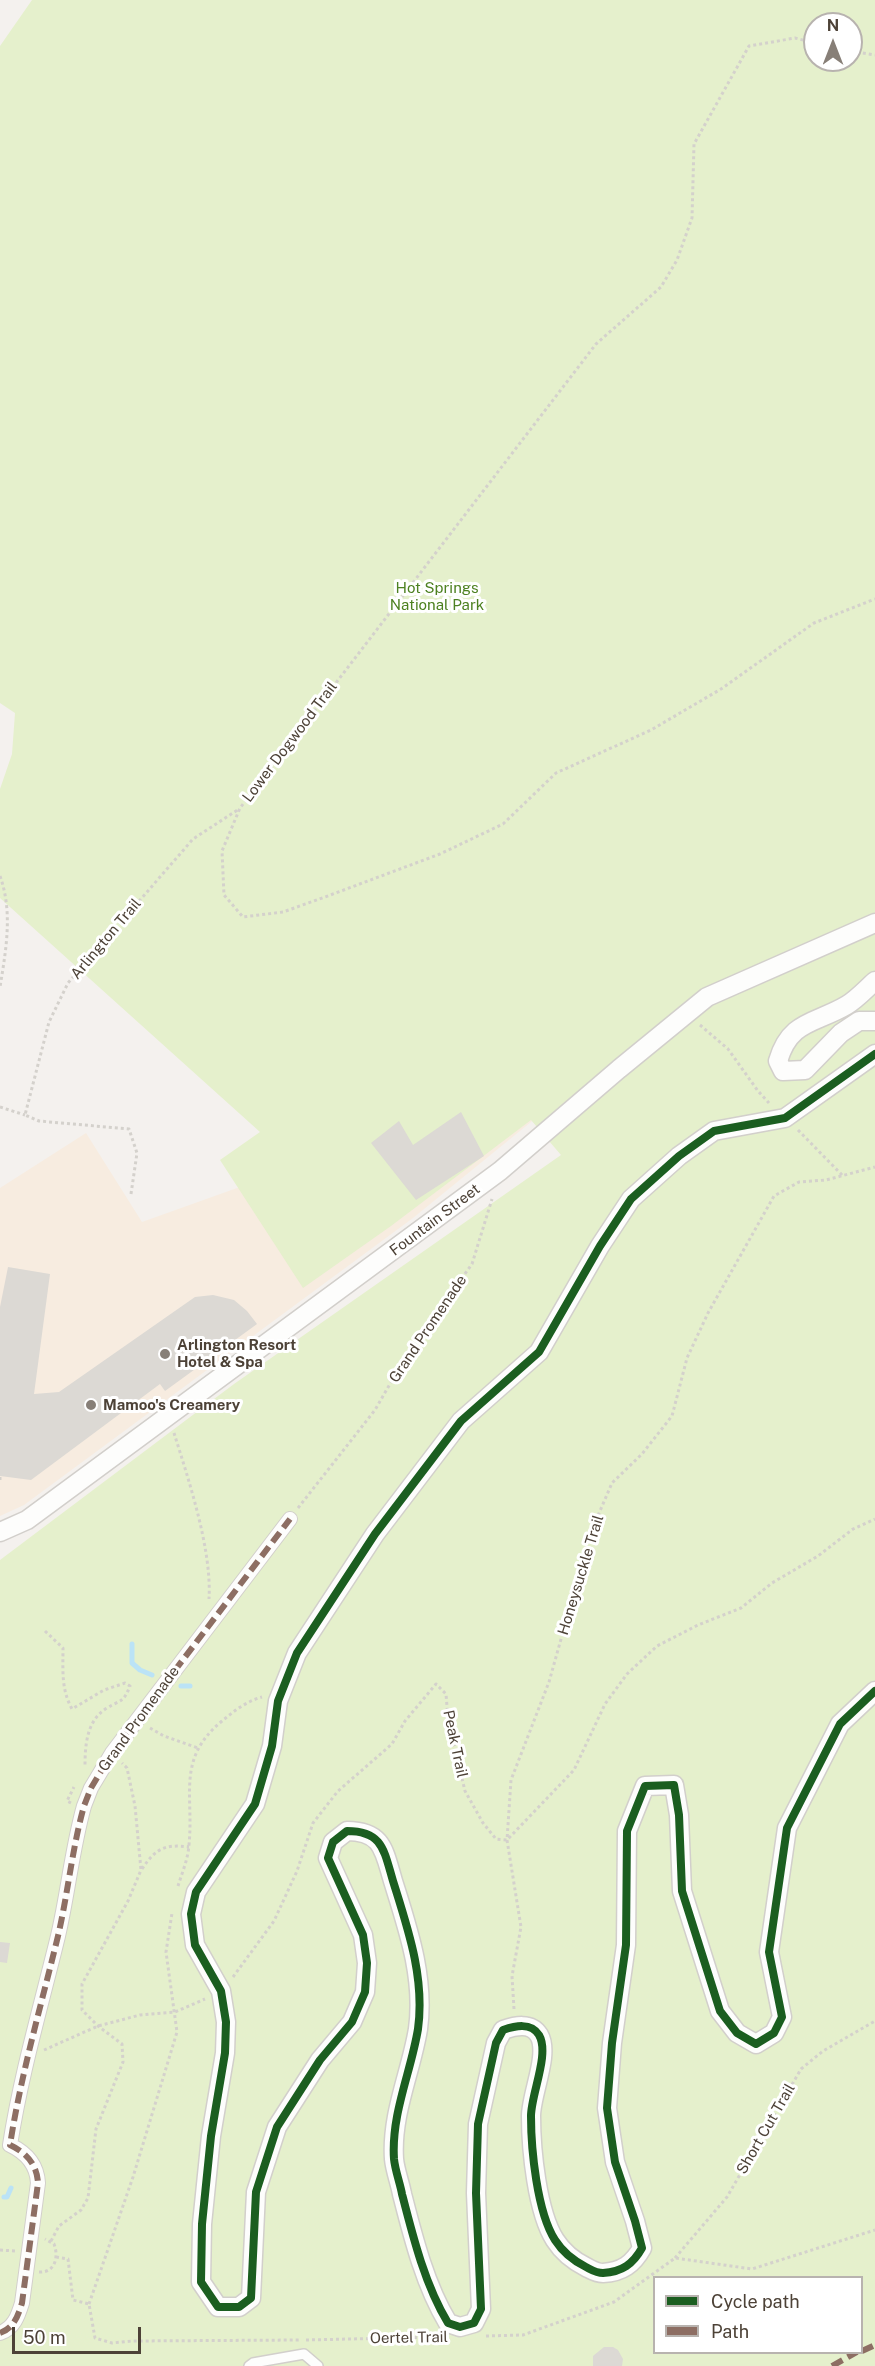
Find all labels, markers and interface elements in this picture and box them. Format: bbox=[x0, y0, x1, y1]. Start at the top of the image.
north arrow bbox=[803, 12, 863, 72]
text: N bbox=[827, 16, 839, 35]
park label: Hot Springs National Park bbox=[390, 579, 484, 614]
street label: Lower Dogwood Trail bbox=[239, 678, 341, 806]
street label: Arlington Trail bbox=[67, 895, 145, 983]
street label: Fountain Street bbox=[386, 1180, 484, 1260]
street label: Grand Promenade bbox=[385, 1272, 471, 1386]
place label: Arlington Resort Hotel & Spa bbox=[177, 1336, 296, 1371]
marker: Arlington Resort Hotel & Spa bbox=[158, 1347, 172, 1361]
place label: Mamoo's Creamery bbox=[103, 1396, 240, 1414]
marker: Mamoo's Creamery bbox=[84, 1398, 98, 1412]
street label: Honeysuckle Trail bbox=[554, 1513, 608, 1637]
street label: Grand Promenade bbox=[95, 1663, 183, 1775]
street label: Peak Trail bbox=[439, 1708, 471, 1780]
street label: Short Cut Trail bbox=[733, 2081, 799, 2177]
legend bbox=[653, 2276, 863, 2354]
text: Cycle path bbox=[711, 2291, 800, 2312]
scale bar bbox=[15, 2315, 144, 2353]
text: Path bbox=[711, 2321, 749, 2342]
text: 50 m bbox=[23, 2327, 66, 2348]
street label: Oertel Trail bbox=[370, 2328, 448, 2348]

